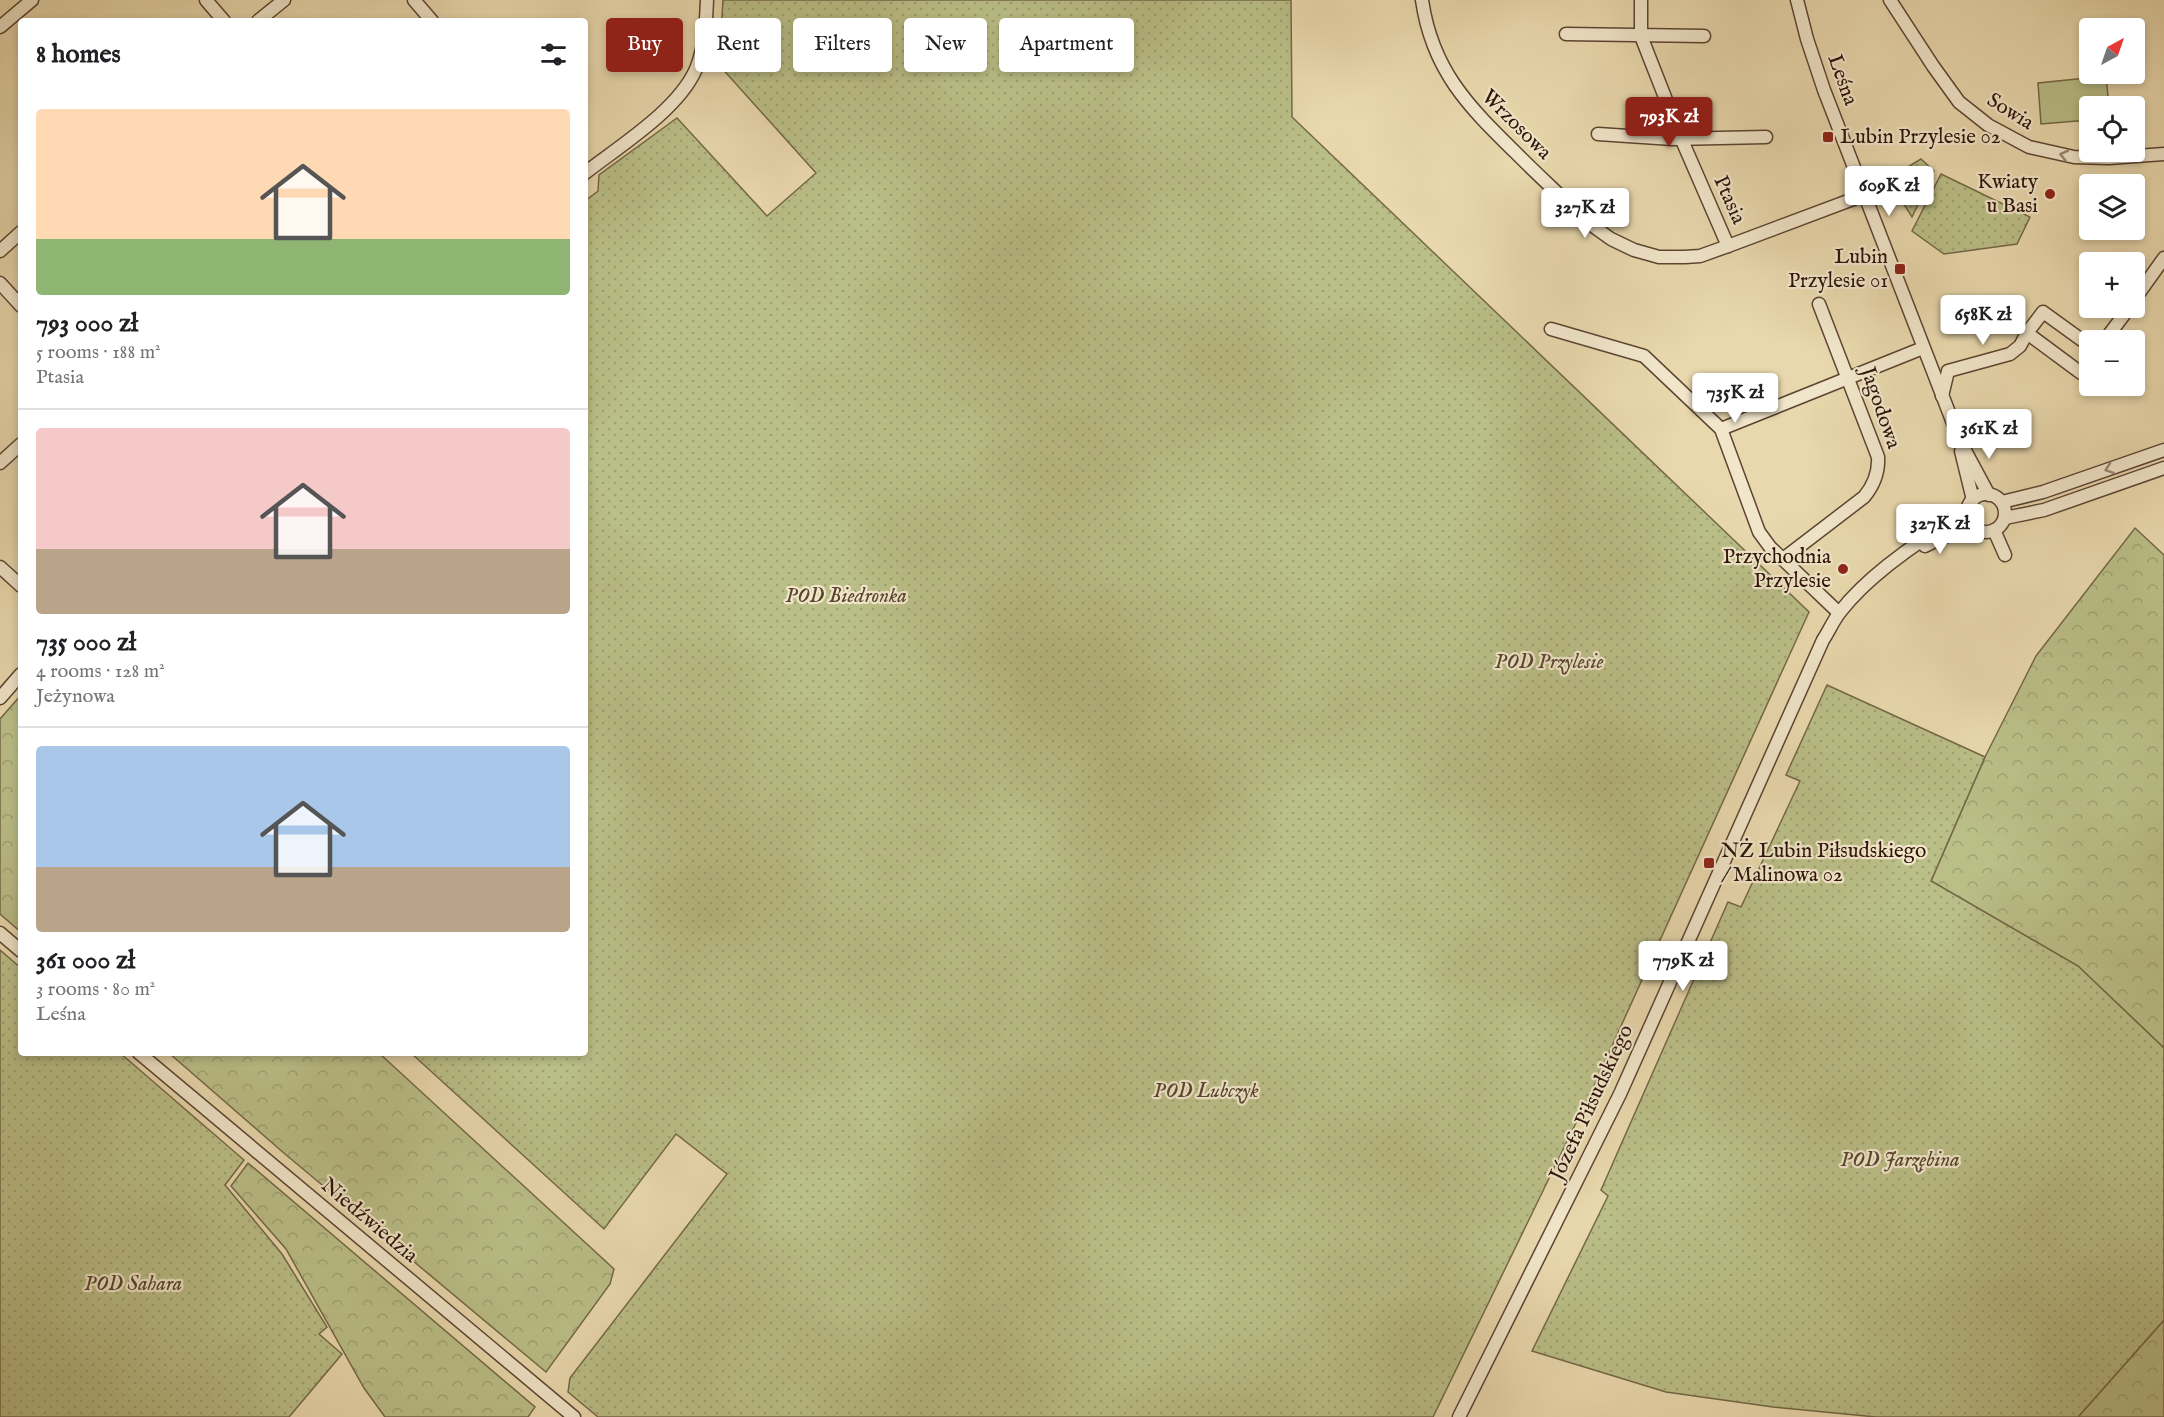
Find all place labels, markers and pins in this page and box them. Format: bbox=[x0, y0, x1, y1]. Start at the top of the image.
pin: 793K zł bbox=[1614, 97, 1724, 148]
place label: Lubin Przylesie 02 bbox=[1840, 124, 2001, 151]
marker: Lubin Przylesie 02 bbox=[1821, 130, 1835, 144]
pin: 609K zł bbox=[1834, 166, 1944, 217]
place label: Kwiaty u Basi bbox=[1977, 169, 2039, 220]
marker: Kwiaty u Basi bbox=[2043, 187, 2057, 201]
pin: 327K zł bbox=[1530, 188, 1640, 239]
place label: Lubin Przylesie 01 bbox=[1788, 244, 1888, 295]
marker: Lubin Przylesie 01 bbox=[1893, 262, 1907, 276]
pin: 658K zł bbox=[1928, 295, 2038, 346]
pin: 735K zł bbox=[1680, 373, 1790, 424]
pin: 361K zł bbox=[1934, 409, 2044, 460]
pin: 327K zł bbox=[1885, 504, 1995, 555]
place label: Przychodnia Przylesie bbox=[1723, 544, 1832, 595]
marker: Przychodnia Przylesie bbox=[1836, 562, 1850, 576]
place label: NŻ Lubin Piłsudskiego / Malinowa 02 bbox=[1721, 838, 1926, 889]
marker: NŻ Lubin Piłsudskiego / Malinowa 02 bbox=[1702, 856, 1716, 870]
pin: 779K zł bbox=[1628, 941, 1738, 992]

